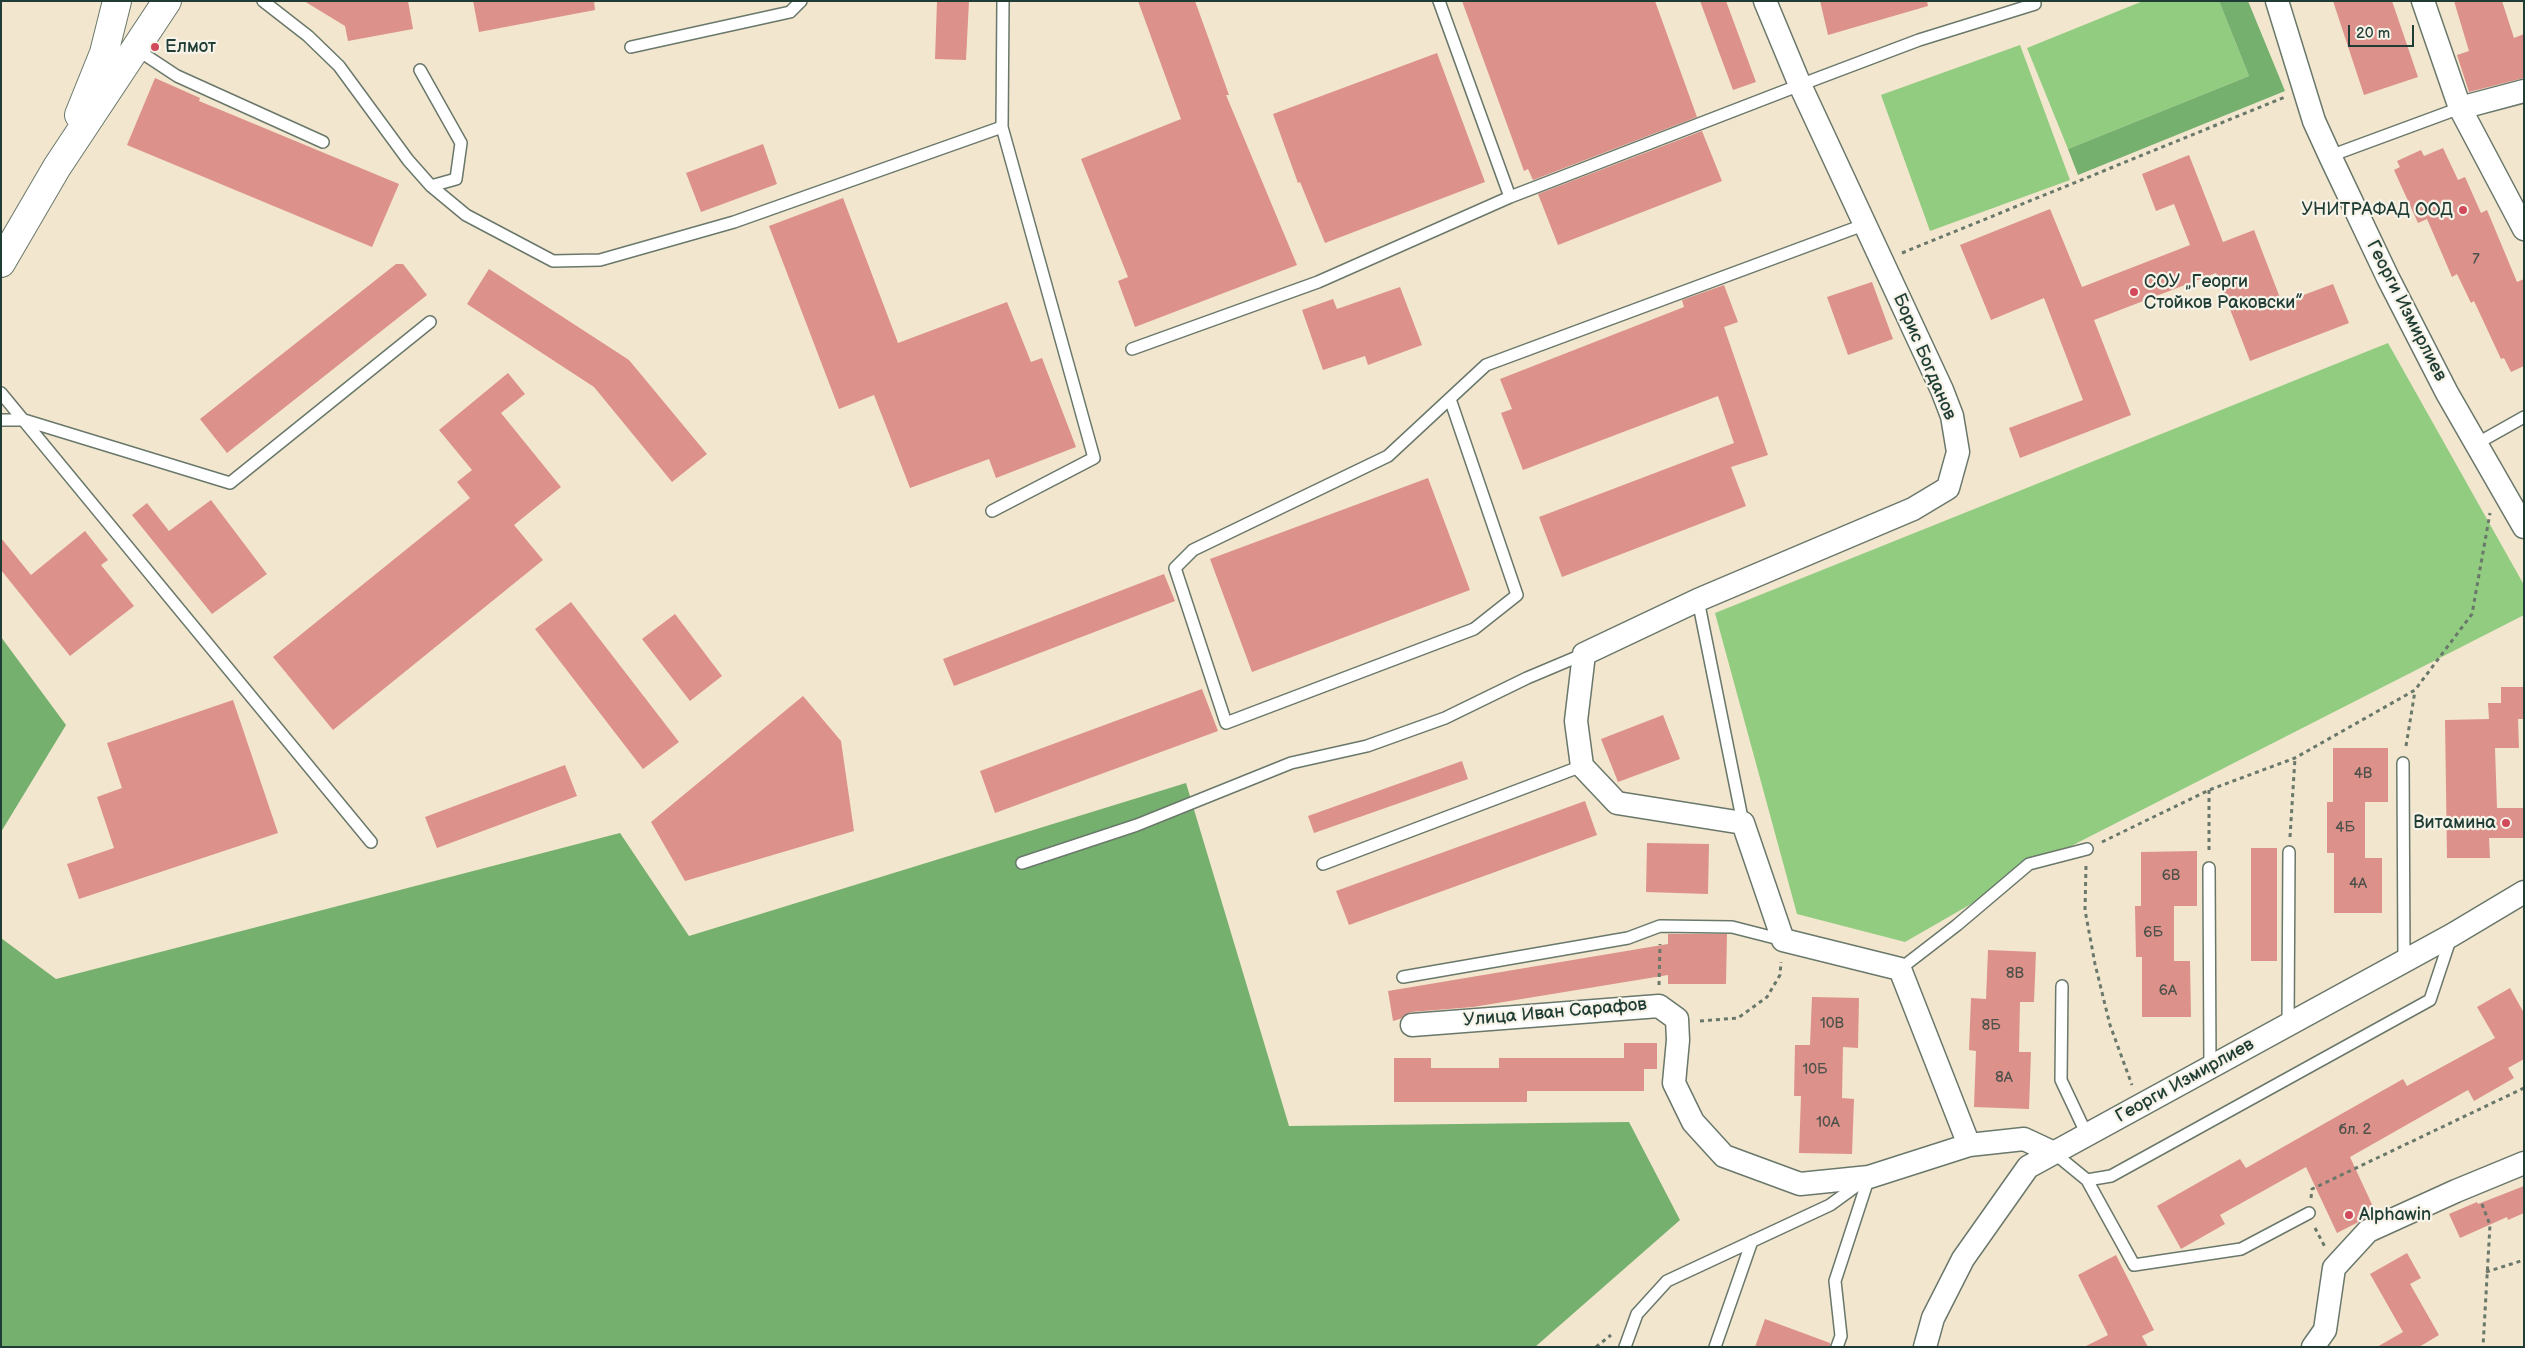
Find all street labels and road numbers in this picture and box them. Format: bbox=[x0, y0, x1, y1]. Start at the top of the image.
street label: Георги Измирлиев bbox=[2361, 237, 2451, 385]
street label: Борис Богданов bbox=[1888, 291, 1960, 423]
street label: Улица Иван Сарафов bbox=[1462, 994, 1648, 1032]
street label: Георги Измирлиев bbox=[2112, 1034, 2258, 1128]

